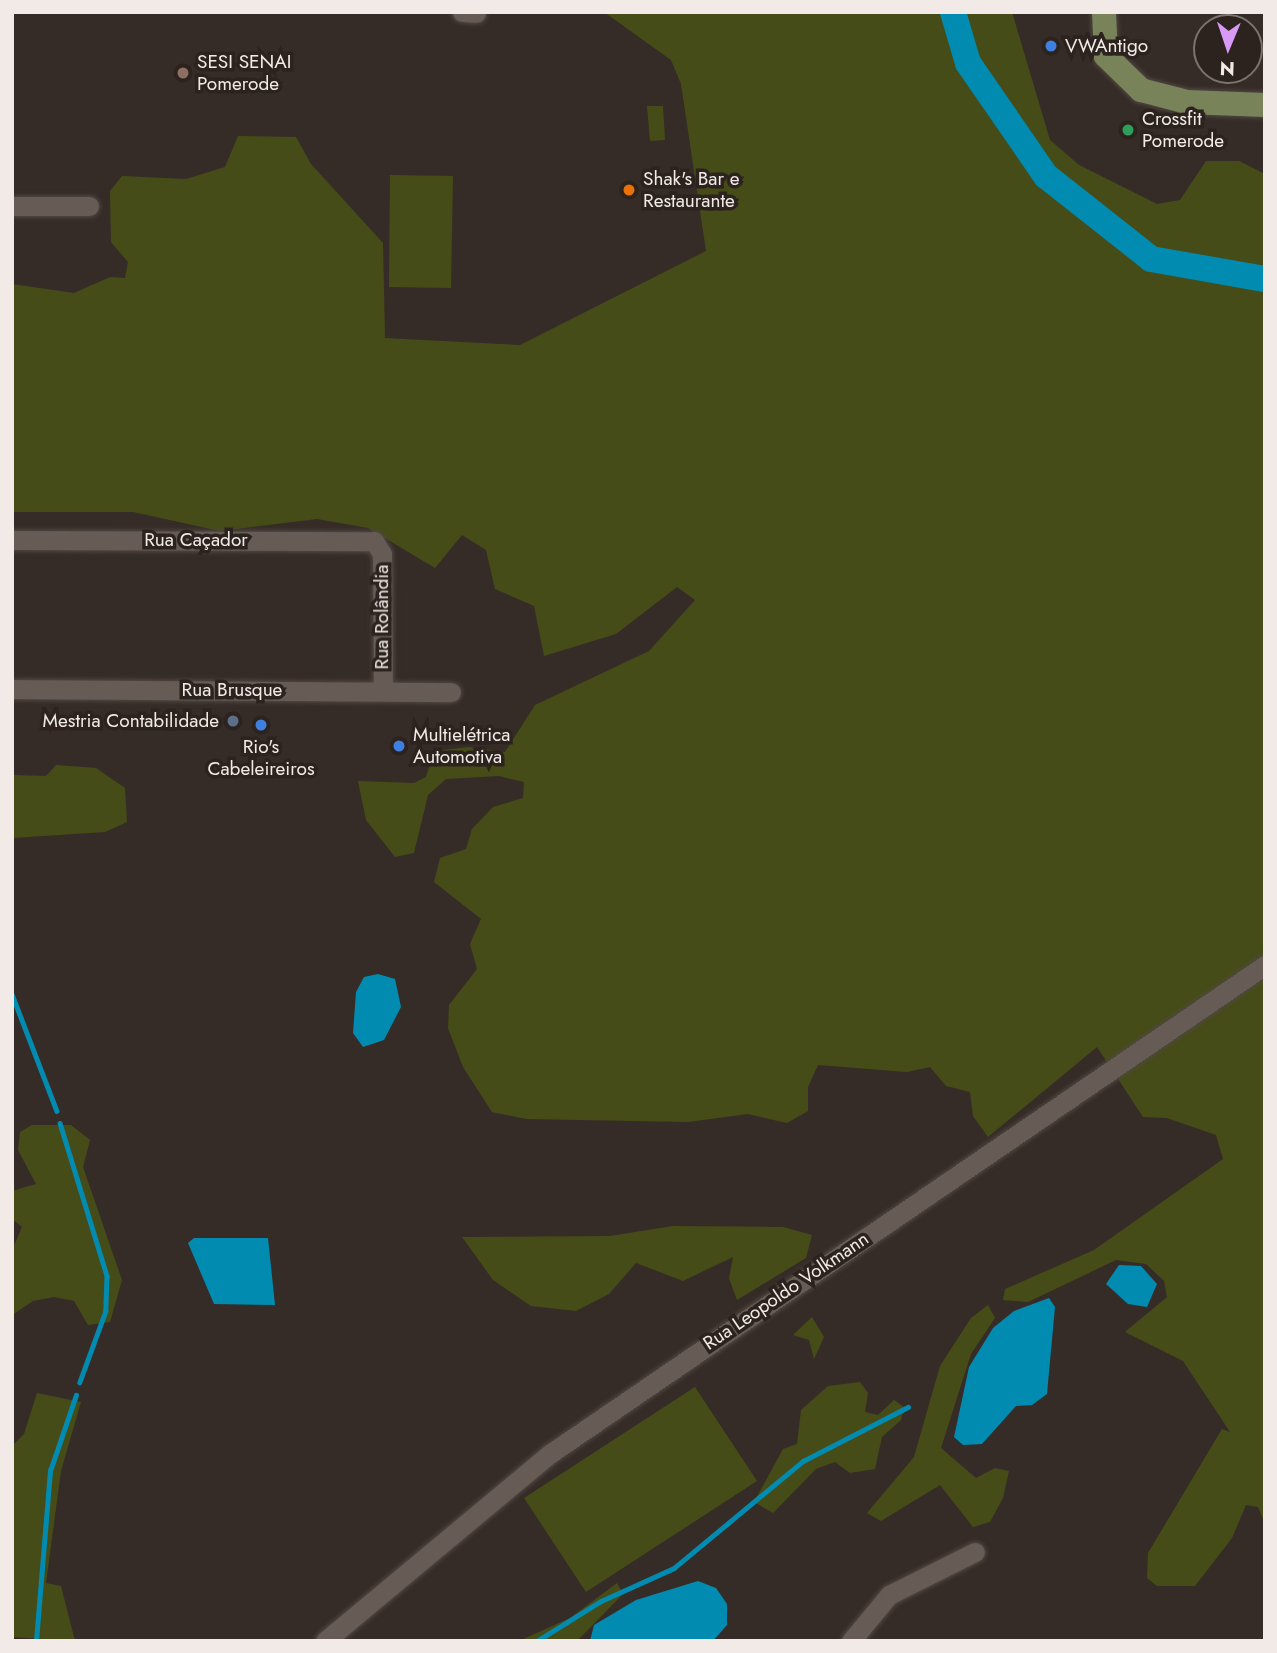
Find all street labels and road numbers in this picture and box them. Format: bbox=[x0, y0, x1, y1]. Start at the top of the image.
street label: Rua Caçador bbox=[144, 529, 248, 551]
street label: Rua Rolândia bbox=[371, 565, 393, 669]
street label: Rua Brusque bbox=[182, 679, 282, 701]
street label: Rua Leopoldo Volkmann bbox=[699, 1227, 873, 1355]

